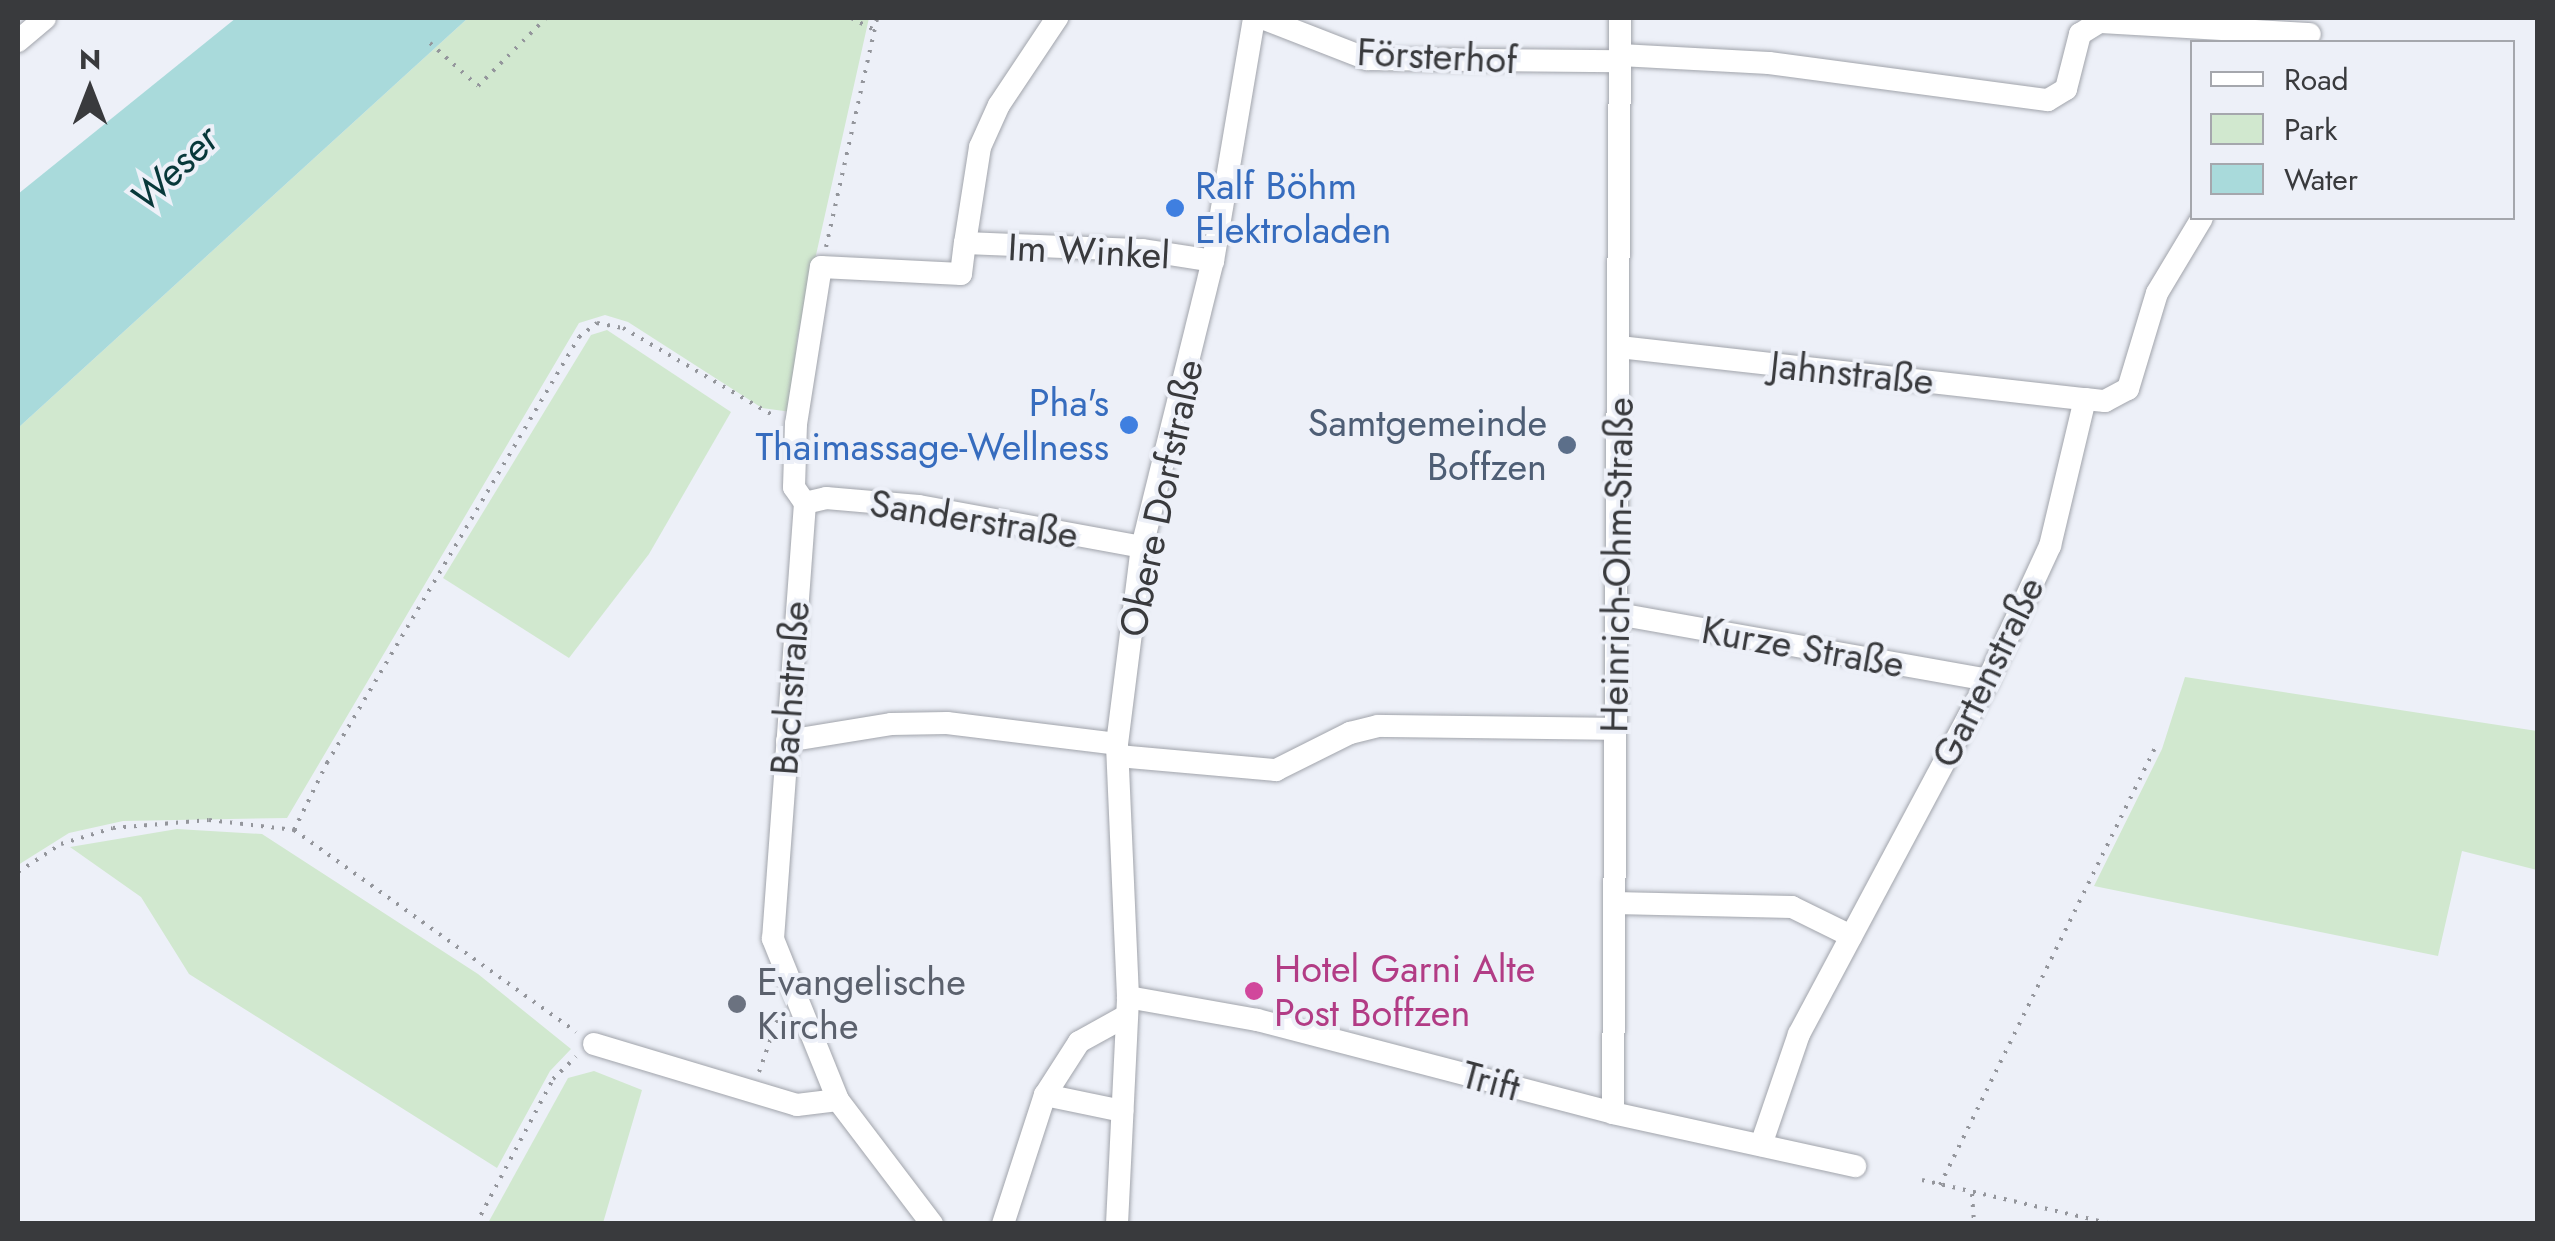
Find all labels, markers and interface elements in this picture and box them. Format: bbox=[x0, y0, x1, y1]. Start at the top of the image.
street label: Försterhof bbox=[1356, 29, 1518, 83]
text: N bbox=[79, 39, 101, 80]
north arrow bbox=[40, 40, 140, 140]
legend bbox=[2190, 40, 2515, 220]
text: Road bbox=[2284, 58, 2349, 101]
text: Park bbox=[2284, 108, 2337, 151]
water label: Weser bbox=[120, 115, 228, 221]
text: Water bbox=[2284, 158, 2358, 201]
place label: Ralf Böhm Elektroladen bbox=[1195, 163, 1391, 252]
marker: Ralf Böhm Elektroladen bbox=[1164, 197, 1186, 219]
street label: Im Winkel bbox=[1007, 224, 1171, 278]
street label: Jahnstraße bbox=[1768, 342, 1936, 404]
street label: Obere Dorfstraße bbox=[1109, 355, 1213, 641]
place label: Pha's Thaimassage-Wellness bbox=[755, 380, 1109, 469]
street label: Heinrich-Ohm-Straße bbox=[1591, 397, 1643, 733]
place label: Samtgemeinde Boffzen bbox=[1308, 400, 1547, 489]
marker: Pha's Thaimassage-Wellness bbox=[1118, 414, 1140, 436]
marker: Samtgemeinde Boffzen bbox=[1556, 434, 1578, 456]
street label: Sanderstraße bbox=[867, 480, 1081, 558]
street label: Gartenstraße bbox=[1922, 569, 2054, 775]
street label: Bachstraße bbox=[761, 599, 819, 777]
street label: Kurze Straße bbox=[1698, 607, 1908, 687]
place label: Hotel Garni Alte Post Boffzen bbox=[1274, 946, 1535, 1036]
place label: Evangelische Kirche bbox=[757, 959, 966, 1048]
marker: Hotel Garni Alte Post Boffzen bbox=[1243, 980, 1265, 1002]
marker: Evangelische Kirche bbox=[726, 993, 748, 1015]
street label: Trift bbox=[1457, 1052, 1525, 1110]

